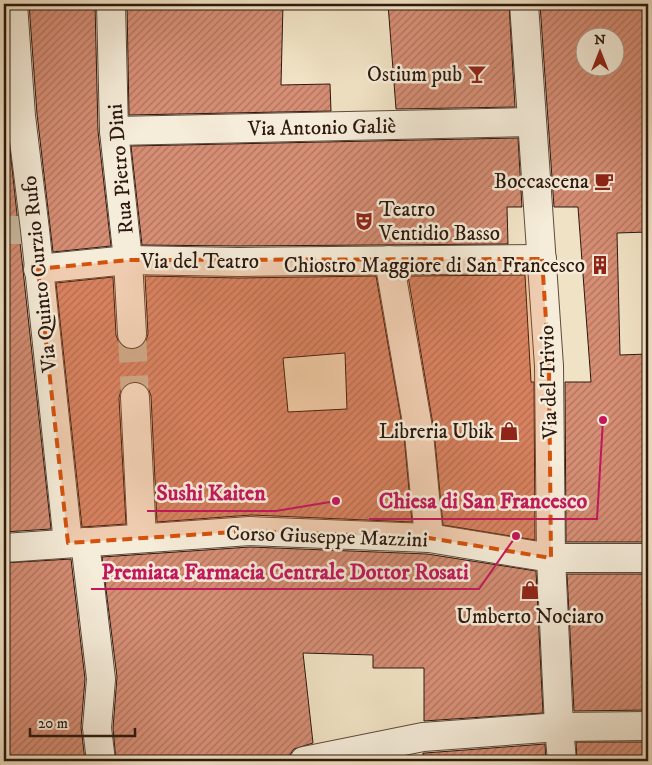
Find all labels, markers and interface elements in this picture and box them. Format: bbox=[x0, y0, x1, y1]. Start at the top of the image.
north arrow bbox=[574, 28, 624, 78]
text: N bbox=[594, 31, 606, 49]
place label: Ostium pub bbox=[367, 62, 462, 88]
bar icon: Ostium pub bbox=[466, 63, 488, 85]
street label: Rua Pietro Dini bbox=[102, 103, 140, 235]
street label: Via Antonio Galiè bbox=[247, 114, 397, 142]
place label: Boccascena bbox=[494, 169, 589, 195]
cafe icon: Boccascena bbox=[593, 170, 615, 192]
street label: Via Quinto Curzio Rufo bbox=[17, 174, 63, 374]
place label: Teatro Ventidio Basso bbox=[378, 197, 500, 247]
theatre icon: Teatro Ventidio Basso bbox=[353, 210, 375, 232]
street label: Via del Teatro bbox=[140, 249, 259, 275]
place label: Chiostro Maggiore di San Francesco bbox=[284, 253, 585, 279]
building icon: Chiostro Maggiore di San Francesco bbox=[589, 254, 611, 276]
street label: Via del Trivio bbox=[534, 325, 564, 440]
place label: Libreria Ubik bbox=[379, 419, 495, 445]
shop icon: Libreria Ubik bbox=[498, 420, 520, 442]
callout: Sushi Kaiten bbox=[147, 474, 276, 511]
text: Sushi Kaiten bbox=[156, 480, 266, 507]
callout: Chiesa di San Francesco bbox=[369, 482, 597, 519]
text: Chiesa di San Francesco bbox=[379, 488, 587, 515]
street label: Corso Giuseppe Mazzini bbox=[226, 520, 428, 554]
callout: Premiata Farmacia Centrale Dottor Rosati bbox=[91, 552, 479, 589]
text: Premiata Farmacia Centrale Dottor Rosati bbox=[101, 559, 469, 586]
shop icon: Umberto Nociaro bbox=[519, 579, 541, 601]
place label: Umberto Nociaro bbox=[456, 604, 604, 630]
scale bar bbox=[30, 705, 135, 737]
text: 20 m bbox=[38, 714, 68, 733]

